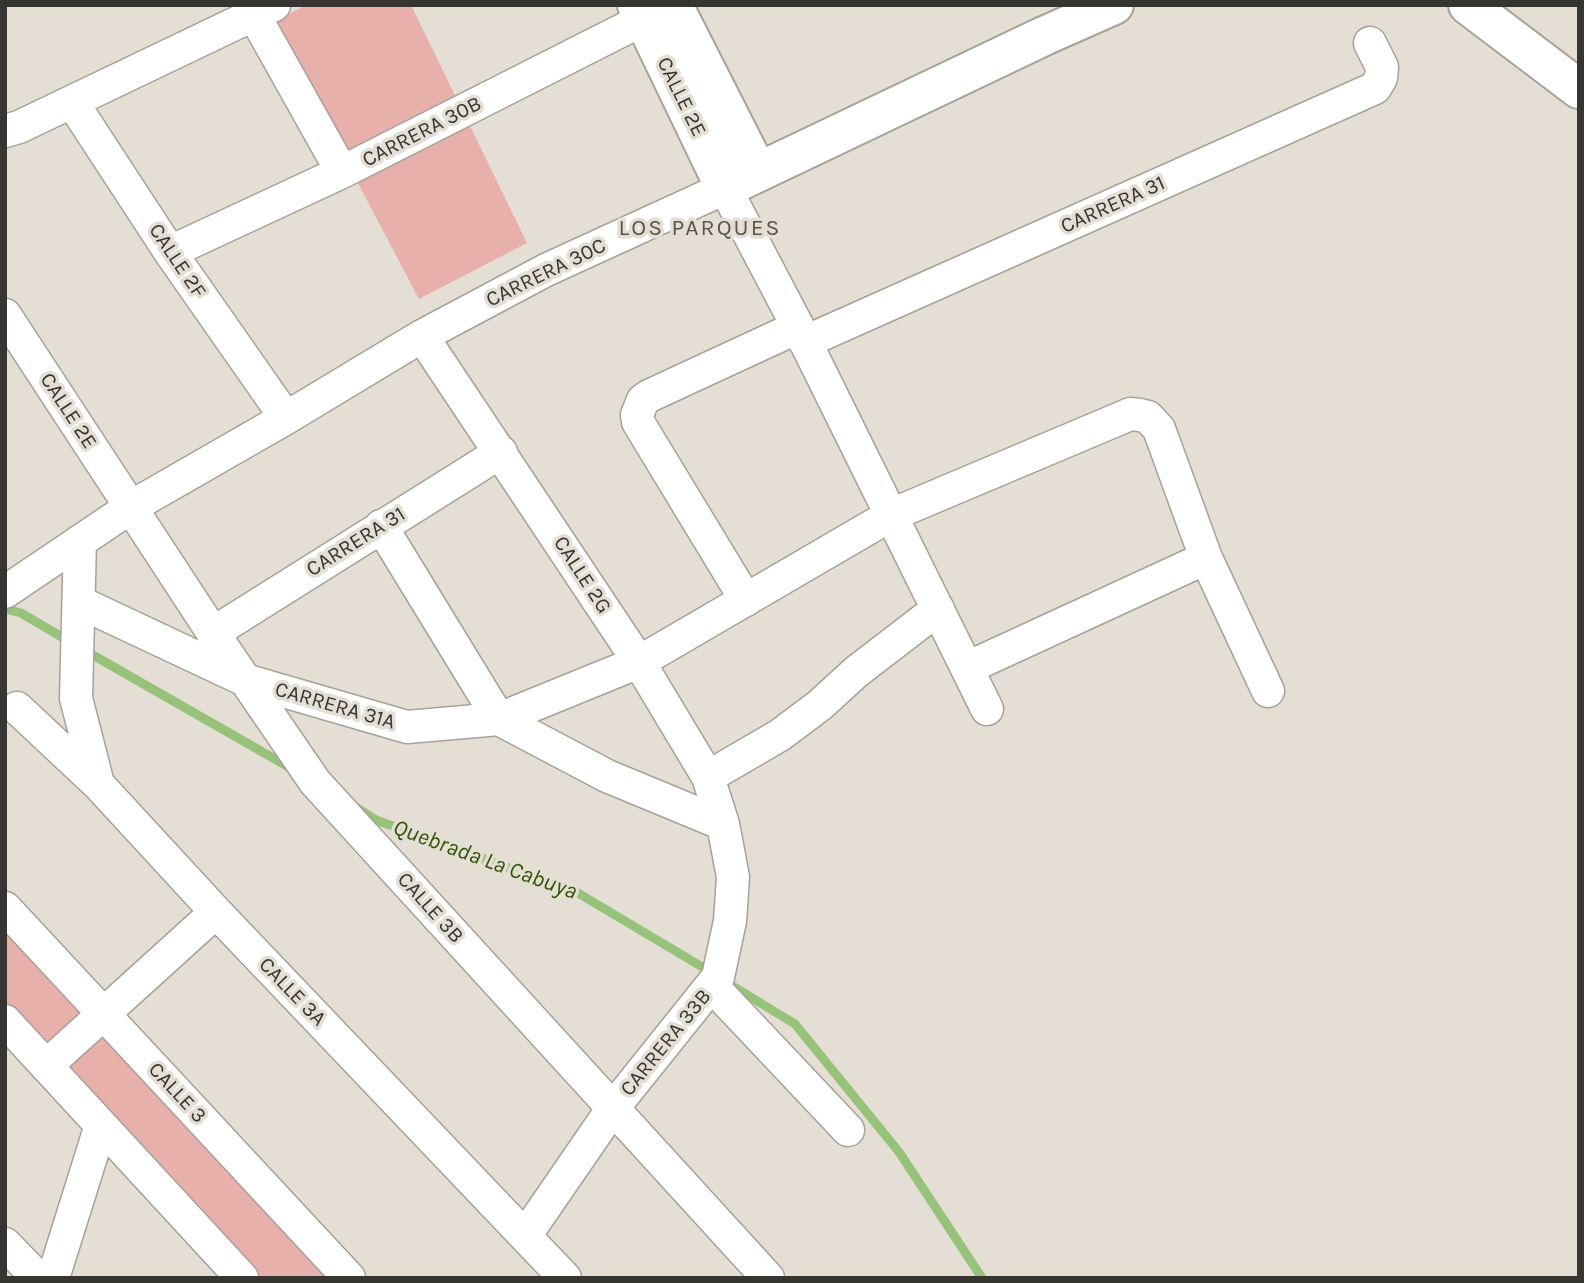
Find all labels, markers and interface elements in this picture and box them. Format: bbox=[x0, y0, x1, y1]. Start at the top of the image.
street label: CALLE 2E bbox=[651, 53, 711, 141]
street label: CARRERA 30B bbox=[358, 91, 486, 173]
street label: CARRERA 31 bbox=[1057, 171, 1169, 239]
district label: LOS PARQUES bbox=[620, 214, 780, 242]
street label: CALLE 2F bbox=[143, 219, 211, 303]
street label: CARRERA 30C bbox=[482, 233, 610, 313]
street label: CALLE 2E bbox=[34, 368, 102, 454]
street label: CARRERA 31 bbox=[302, 502, 410, 582]
street label: CALLE 2G bbox=[548, 532, 616, 618]
street label: CARRERA 31A bbox=[272, 677, 398, 735]
water label: Quebrada La Cabuya bbox=[389, 814, 581, 906]
street label: CALLE 3B bbox=[392, 867, 468, 949]
street label: CALLE 3A bbox=[253, 952, 331, 1032]
street label: CARRERA 33B bbox=[615, 984, 717, 1102]
street label: CALLE 3 bbox=[143, 1057, 211, 1129]

